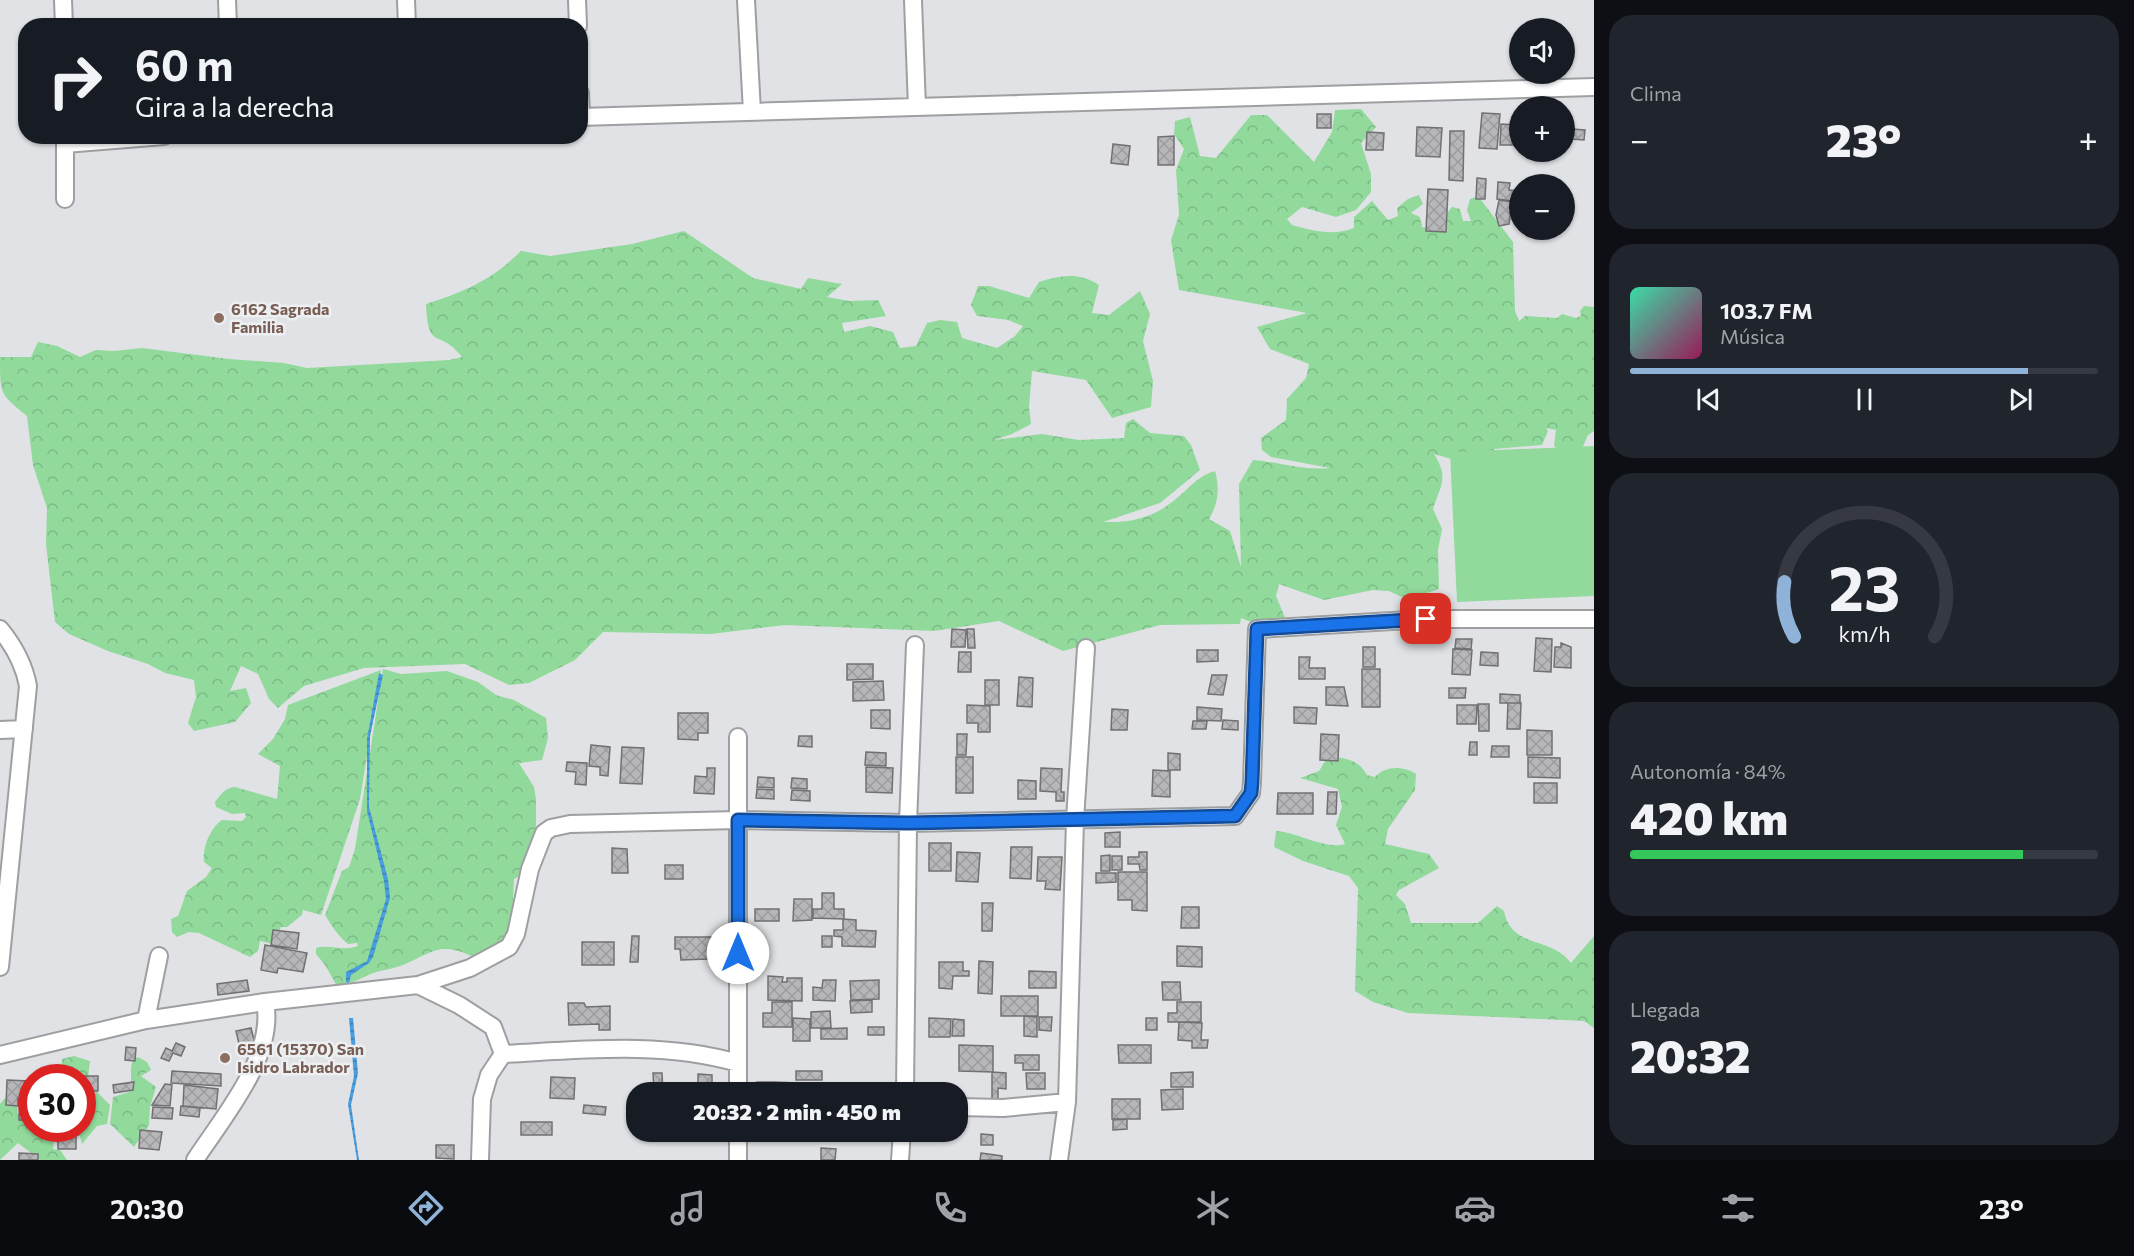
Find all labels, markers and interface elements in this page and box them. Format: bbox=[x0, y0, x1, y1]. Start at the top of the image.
map controls bbox=[1509, 18, 1575, 240]
button: sound bbox=[1509, 18, 1575, 84]
text: 60 m bbox=[135, 38, 234, 90]
icon: right bbox=[36, 42, 114, 120]
text: Clima bbox=[1630, 81, 1682, 105]
text: Gira a la derecha bbox=[135, 90, 334, 123]
button: + bbox=[1509, 96, 1575, 162]
text: 23° bbox=[1826, 111, 1902, 166]
text: − bbox=[1630, 118, 1649, 159]
text: + bbox=[2079, 118, 2098, 159]
button: − bbox=[1509, 174, 1575, 240]
text: 103.7 FM bbox=[1720, 297, 1813, 324]
place label: 6162 Sagrada Familia bbox=[231, 299, 330, 336]
marker: 6162 Sagrada Familia bbox=[212, 311, 226, 325]
text: Música bbox=[1720, 324, 1785, 348]
icon: previous bbox=[1692, 383, 1725, 416]
icon: pause bbox=[1848, 383, 1881, 416]
icon: next bbox=[2004, 383, 2037, 416]
text: 23 bbox=[1828, 548, 1900, 624]
pin bbox=[1400, 593, 1451, 644]
icon: arrive bbox=[1409, 602, 1442, 635]
text: km/h bbox=[1838, 620, 1890, 646]
text: Autonomía · 84% bbox=[1630, 759, 1785, 783]
text: 420 km bbox=[1630, 789, 1788, 844]
position arrow bbox=[706, 921, 770, 985]
text: Llegada bbox=[1630, 997, 1700, 1021]
text: 20:32 bbox=[1630, 1027, 1751, 1082]
place label: 6561 (15370) San Isidro Labrador bbox=[237, 1039, 364, 1076]
marker: 6561 (15370) San Isidro Labrador bbox=[218, 1051, 232, 1065]
speed limit sign: 30 bbox=[18, 1064, 96, 1142]
text: 20:32 · 2 min · 450 m bbox=[693, 1098, 901, 1125]
icon: directions bbox=[405, 1187, 447, 1229]
icon: music bbox=[667, 1187, 709, 1229]
icon: phone bbox=[929, 1187, 971, 1229]
icon: climate bbox=[1192, 1187, 1234, 1229]
icon: car bbox=[1454, 1187, 1496, 1229]
icon: filters bbox=[1717, 1187, 1759, 1229]
text: 20:30 bbox=[110, 1192, 184, 1225]
text: 23° bbox=[1979, 1192, 2024, 1225]

